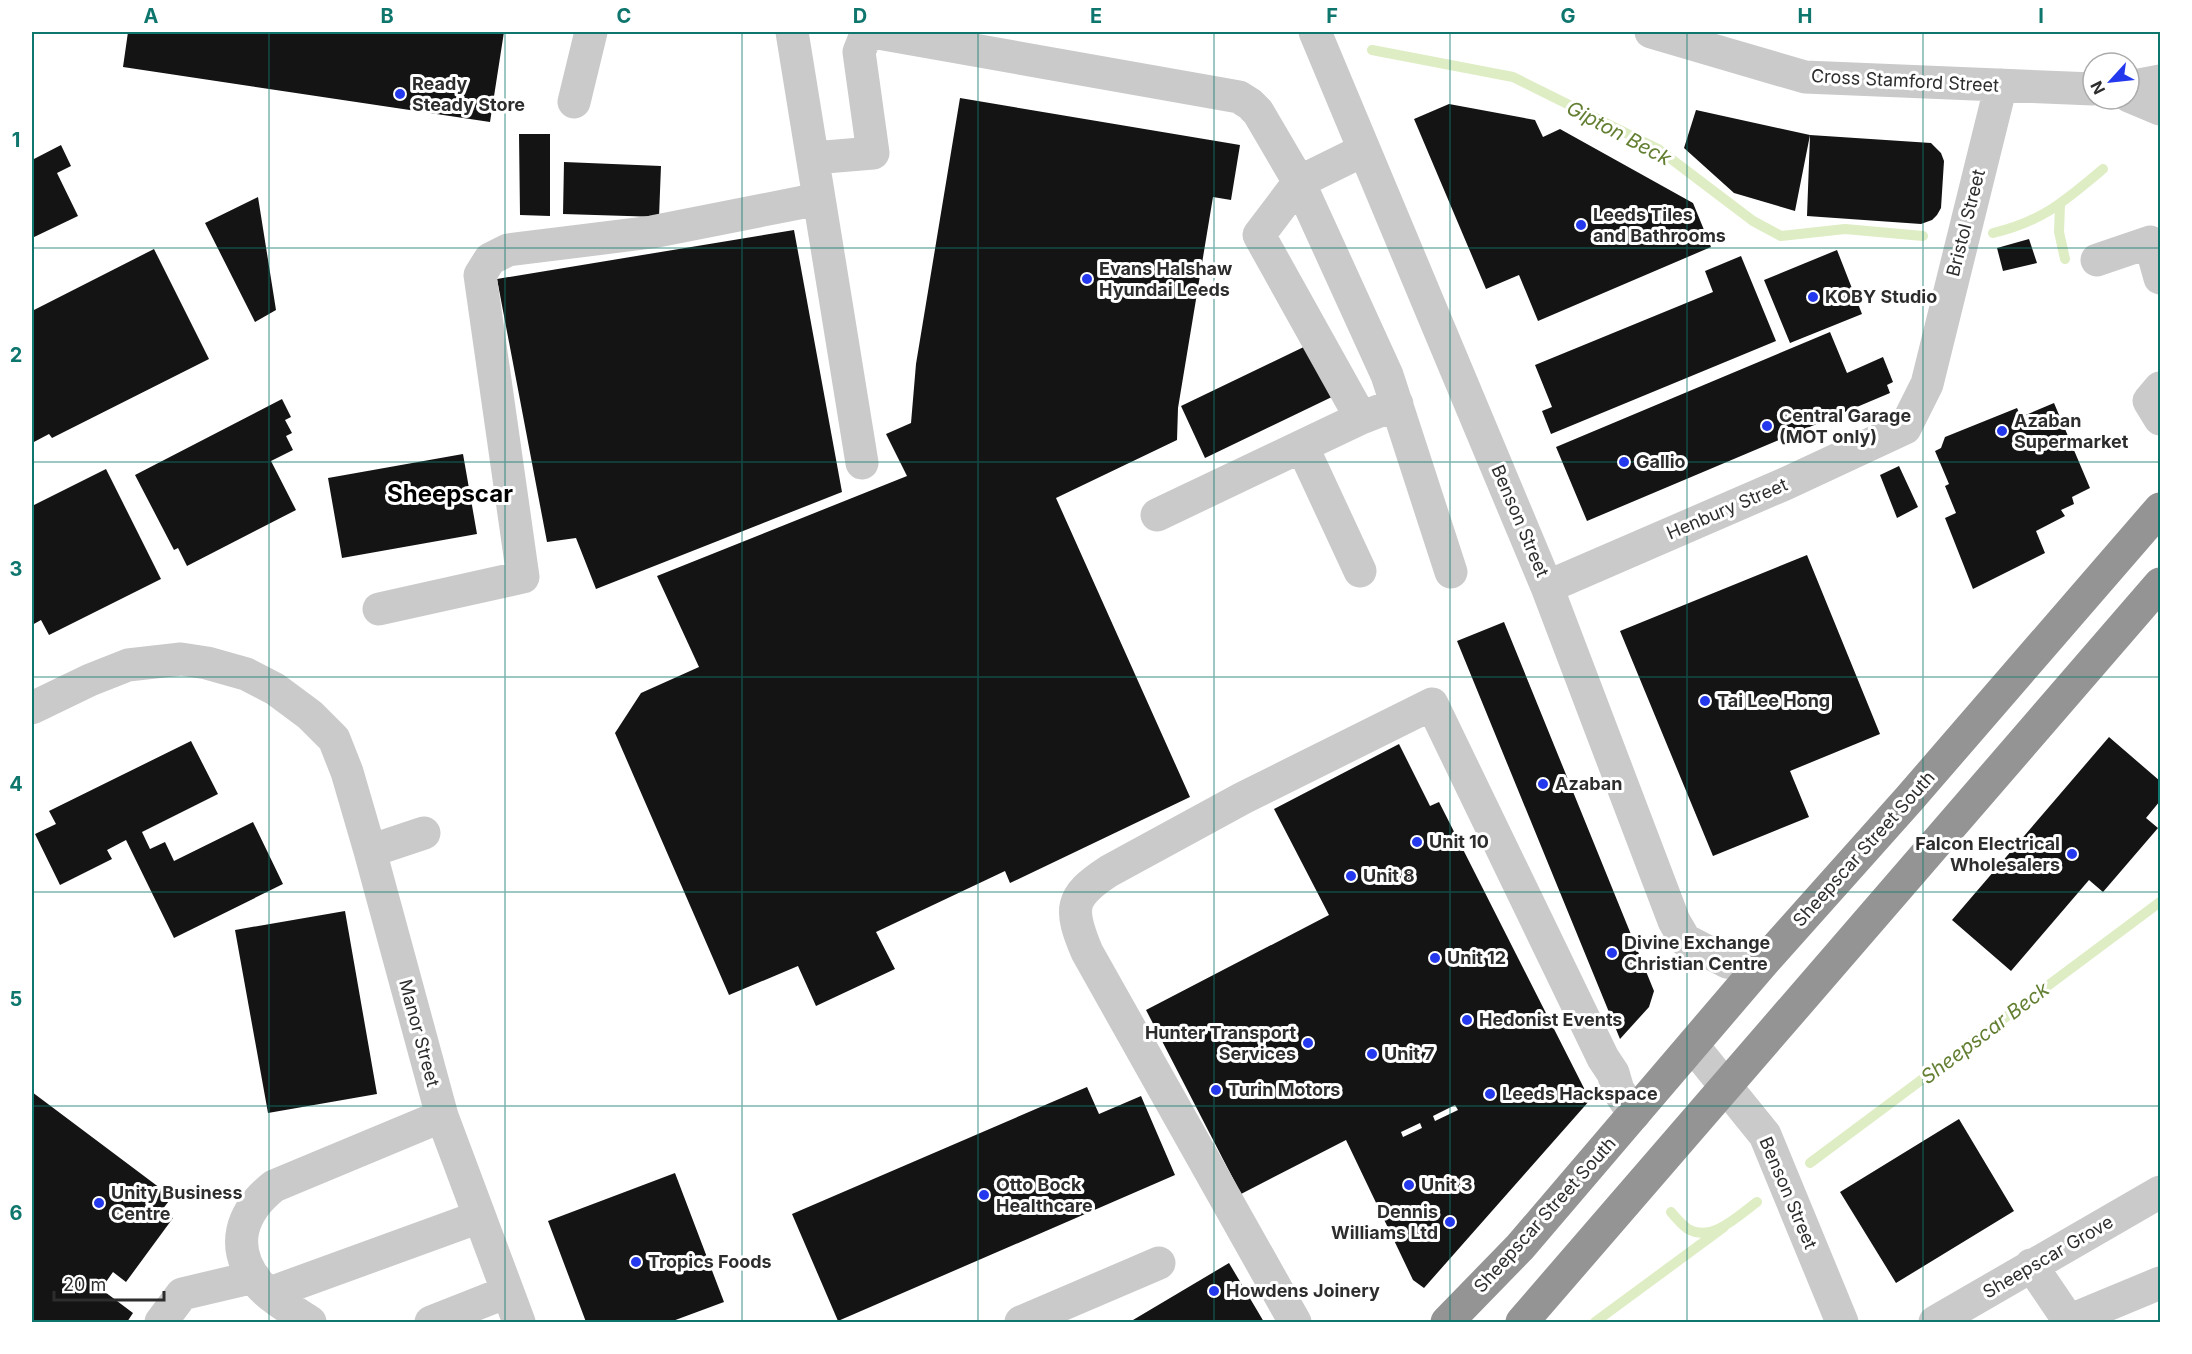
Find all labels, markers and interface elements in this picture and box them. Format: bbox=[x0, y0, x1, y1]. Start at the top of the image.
text: A bbox=[144, 4, 159, 28]
text: B bbox=[380, 4, 394, 28]
text: C bbox=[617, 4, 631, 28]
text: D bbox=[853, 4, 867, 28]
text: E bbox=[1090, 4, 1102, 28]
text: F bbox=[1326, 4, 1338, 28]
text: G bbox=[1560, 4, 1576, 28]
text: H bbox=[1798, 4, 1812, 28]
text: I bbox=[2038, 4, 2044, 28]
north arrow bbox=[2081, 51, 2141, 111]
street label: Cross Stamford Street bbox=[1811, 65, 2000, 96]
place label: Ready Steady Store bbox=[412, 73, 525, 115]
text: N bbox=[2086, 78, 2109, 98]
marker: Ready Steady Store bbox=[393, 87, 407, 101]
water label: Gipton Beck bbox=[1563, 95, 1676, 171]
text: 1 bbox=[12, 128, 20, 152]
street label: Bristol Street bbox=[1942, 167, 1989, 279]
place label: Leeds Tiles and Bathrooms bbox=[1593, 204, 1726, 246]
marker: Leeds Tiles and Bathrooms bbox=[1574, 218, 1588, 232]
place label: Evans Halshaw Hyundai Leeds bbox=[1099, 258, 1233, 300]
marker: Evans Halshaw Hyundai Leeds bbox=[1080, 272, 1094, 286]
place label: KOBY Studio bbox=[1825, 286, 1937, 307]
marker: KOBY Studio bbox=[1806, 290, 1820, 304]
text: 2 bbox=[10, 343, 22, 367]
place label: Central Garage (MOT only) bbox=[1779, 405, 1911, 447]
place label: Azaban Supermarket bbox=[2014, 410, 2129, 452]
marker: Central Garage (MOT only) bbox=[1760, 419, 1774, 433]
marker: Azaban Supermarket bbox=[1995, 424, 2009, 438]
place label: Gallio bbox=[1636, 451, 1686, 472]
marker: Gallio bbox=[1617, 455, 1631, 469]
street label: Benson Street bbox=[1487, 462, 1554, 580]
street label: Henbury Street bbox=[1663, 474, 1790, 543]
district label: Sheepscar bbox=[387, 479, 513, 508]
text: 3 bbox=[10, 557, 22, 581]
place label: Tai Lee Hong bbox=[1717, 690, 1830, 711]
marker: Tai Lee Hong bbox=[1698, 694, 1712, 708]
street label: Sheepscar Street South bbox=[1788, 767, 1939, 931]
text: 4 bbox=[9, 772, 23, 796]
place label: Azaban bbox=[1555, 773, 1622, 794]
marker: Azaban bbox=[1536, 777, 1550, 791]
place label: Unit 10 bbox=[1429, 831, 1489, 852]
place label: Falcon Electrical Wholesalers bbox=[1915, 833, 2060, 875]
marker: Unit 10 bbox=[1410, 835, 1424, 849]
marker: Falcon Electrical Wholesalers bbox=[2065, 847, 2079, 861]
place label: Unit 8 bbox=[1363, 865, 1415, 886]
marker: Unit 8 bbox=[1344, 869, 1358, 883]
place label: Divine Exchange Christian Centre bbox=[1624, 932, 1771, 974]
marker: Divine Exchange Christian Centre bbox=[1605, 946, 1619, 960]
place label: Unit 12 bbox=[1447, 947, 1506, 968]
marker: Unit 12 bbox=[1428, 951, 1442, 965]
water label: Sheepscar Beck bbox=[1916, 976, 2055, 1089]
street label: Manor Street bbox=[395, 977, 444, 1089]
text: 5 bbox=[10, 987, 22, 1011]
place label: Hedonist Events bbox=[1479, 1009, 1622, 1030]
marker: Hedonist Events bbox=[1460, 1013, 1474, 1027]
place label: Hunter Transport Services bbox=[1145, 1022, 1296, 1064]
marker: Hunter Transport Services bbox=[1301, 1036, 1315, 1050]
place label: Unit 7 bbox=[1384, 1043, 1435, 1064]
marker: Unit 7 bbox=[1365, 1047, 1379, 1061]
place label: Turin Motors bbox=[1228, 1079, 1340, 1100]
marker: Turin Motors bbox=[1209, 1083, 1223, 1097]
place label: Leeds Hackspace bbox=[1502, 1083, 1658, 1104]
marker: Leeds Hackspace bbox=[1483, 1087, 1497, 1101]
street label: Sheepscar Street South bbox=[1469, 1133, 1620, 1297]
street label: Benson Street bbox=[1755, 1134, 1822, 1252]
place label: Otto Bock Healthcare bbox=[996, 1174, 1093, 1216]
place label: Unit 3 bbox=[1421, 1174, 1473, 1195]
marker: Unit 3 bbox=[1402, 1178, 1416, 1192]
place label: Unity Business Centre bbox=[111, 1182, 243, 1224]
marker: Otto Bock Healthcare bbox=[977, 1188, 991, 1202]
marker: Unity Business Centre bbox=[92, 1196, 106, 1210]
text: 6 bbox=[10, 1201, 23, 1225]
place label: Dennis Williams Ltd bbox=[1331, 1201, 1438, 1243]
street label: Sheepscar Grove bbox=[1979, 1211, 2117, 1302]
marker: Dennis Williams Ltd bbox=[1443, 1215, 1457, 1229]
place label: Tropics Foods bbox=[648, 1251, 772, 1272]
marker: Tropics Foods bbox=[629, 1255, 643, 1269]
scale bar bbox=[54, 1264, 164, 1302]
text: 20 m bbox=[63, 1274, 106, 1295]
place label: Howdens Joinery bbox=[1226, 1280, 1380, 1301]
marker: Howdens Joinery bbox=[1207, 1284, 1221, 1298]

